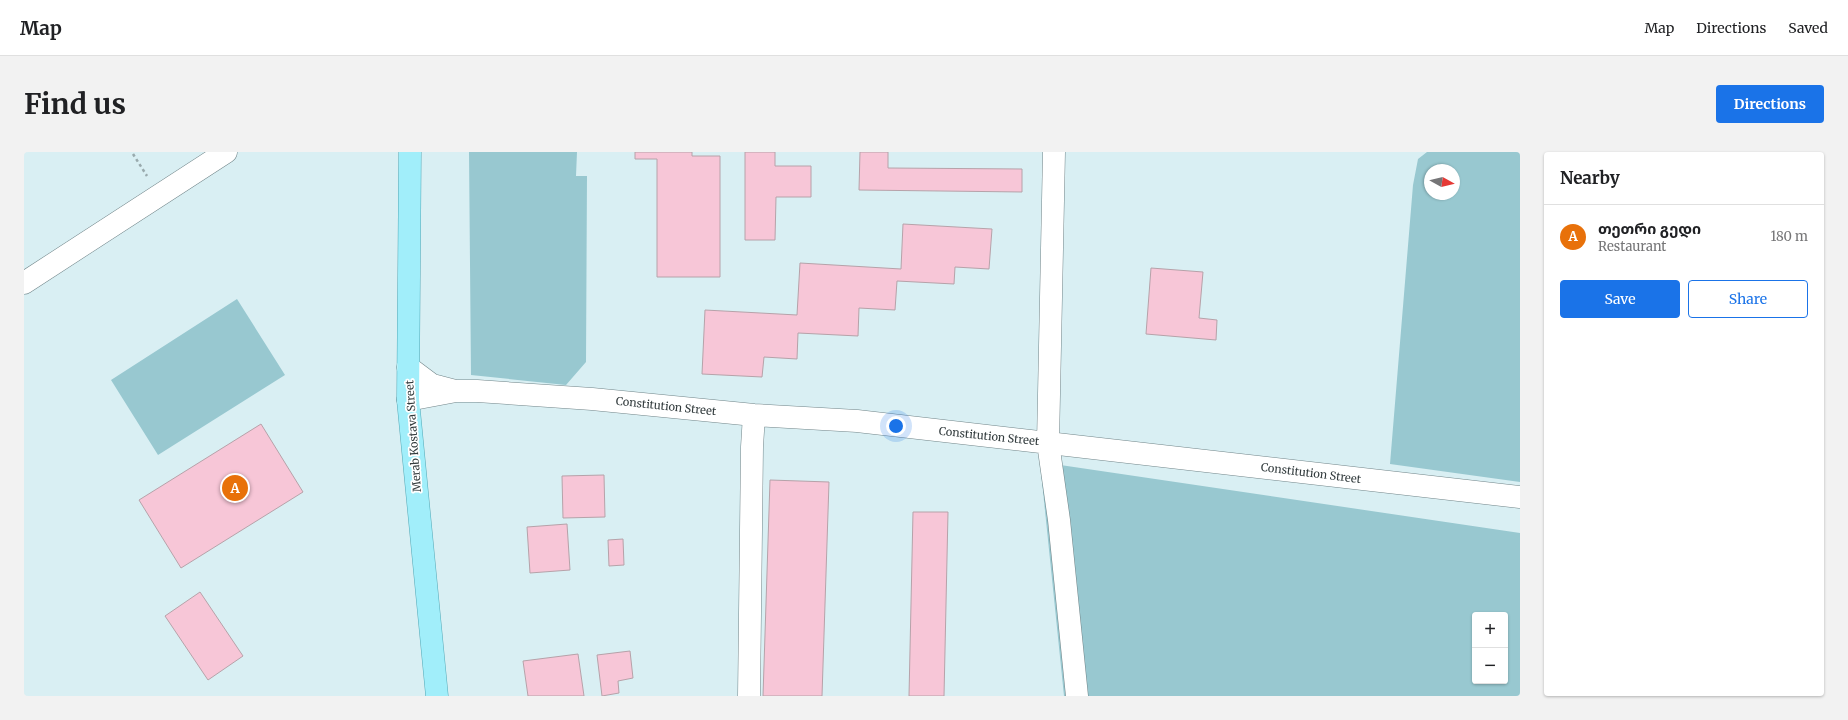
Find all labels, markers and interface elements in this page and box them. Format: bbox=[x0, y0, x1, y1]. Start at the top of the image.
text: Map bbox=[20, 16, 62, 40]
text: Map bbox=[1644, 19, 1674, 37]
text: Directions bbox=[1696, 19, 1766, 37]
text: Saved bbox=[1788, 19, 1828, 37]
button: Directions bbox=[1716, 85, 1824, 123]
text: Find us bbox=[24, 86, 126, 122]
north arrow bbox=[1424, 164, 1460, 200]
text: Nearby bbox=[1560, 167, 1620, 189]
text: თეთრი გედი bbox=[1598, 219, 1701, 238]
text: A bbox=[1568, 228, 1578, 245]
text: 180 m bbox=[1770, 228, 1808, 245]
text: Restaurant bbox=[1598, 238, 1666, 255]
button: Save bbox=[1560, 280, 1680, 318]
button: Share bbox=[1688, 280, 1808, 318]
street label: Merab Kostava Street bbox=[402, 379, 424, 492]
street label: Constitution Street bbox=[615, 394, 718, 418]
your location bbox=[886, 416, 906, 436]
street label: Constitution Street bbox=[938, 424, 1041, 448]
street label: Constitution Street bbox=[1260, 460, 1363, 486]
pin: A bbox=[222, 473, 248, 503]
map controls bbox=[1472, 612, 1508, 684]
button: + bbox=[1472, 612, 1508, 648]
button: − bbox=[1472, 648, 1508, 684]

